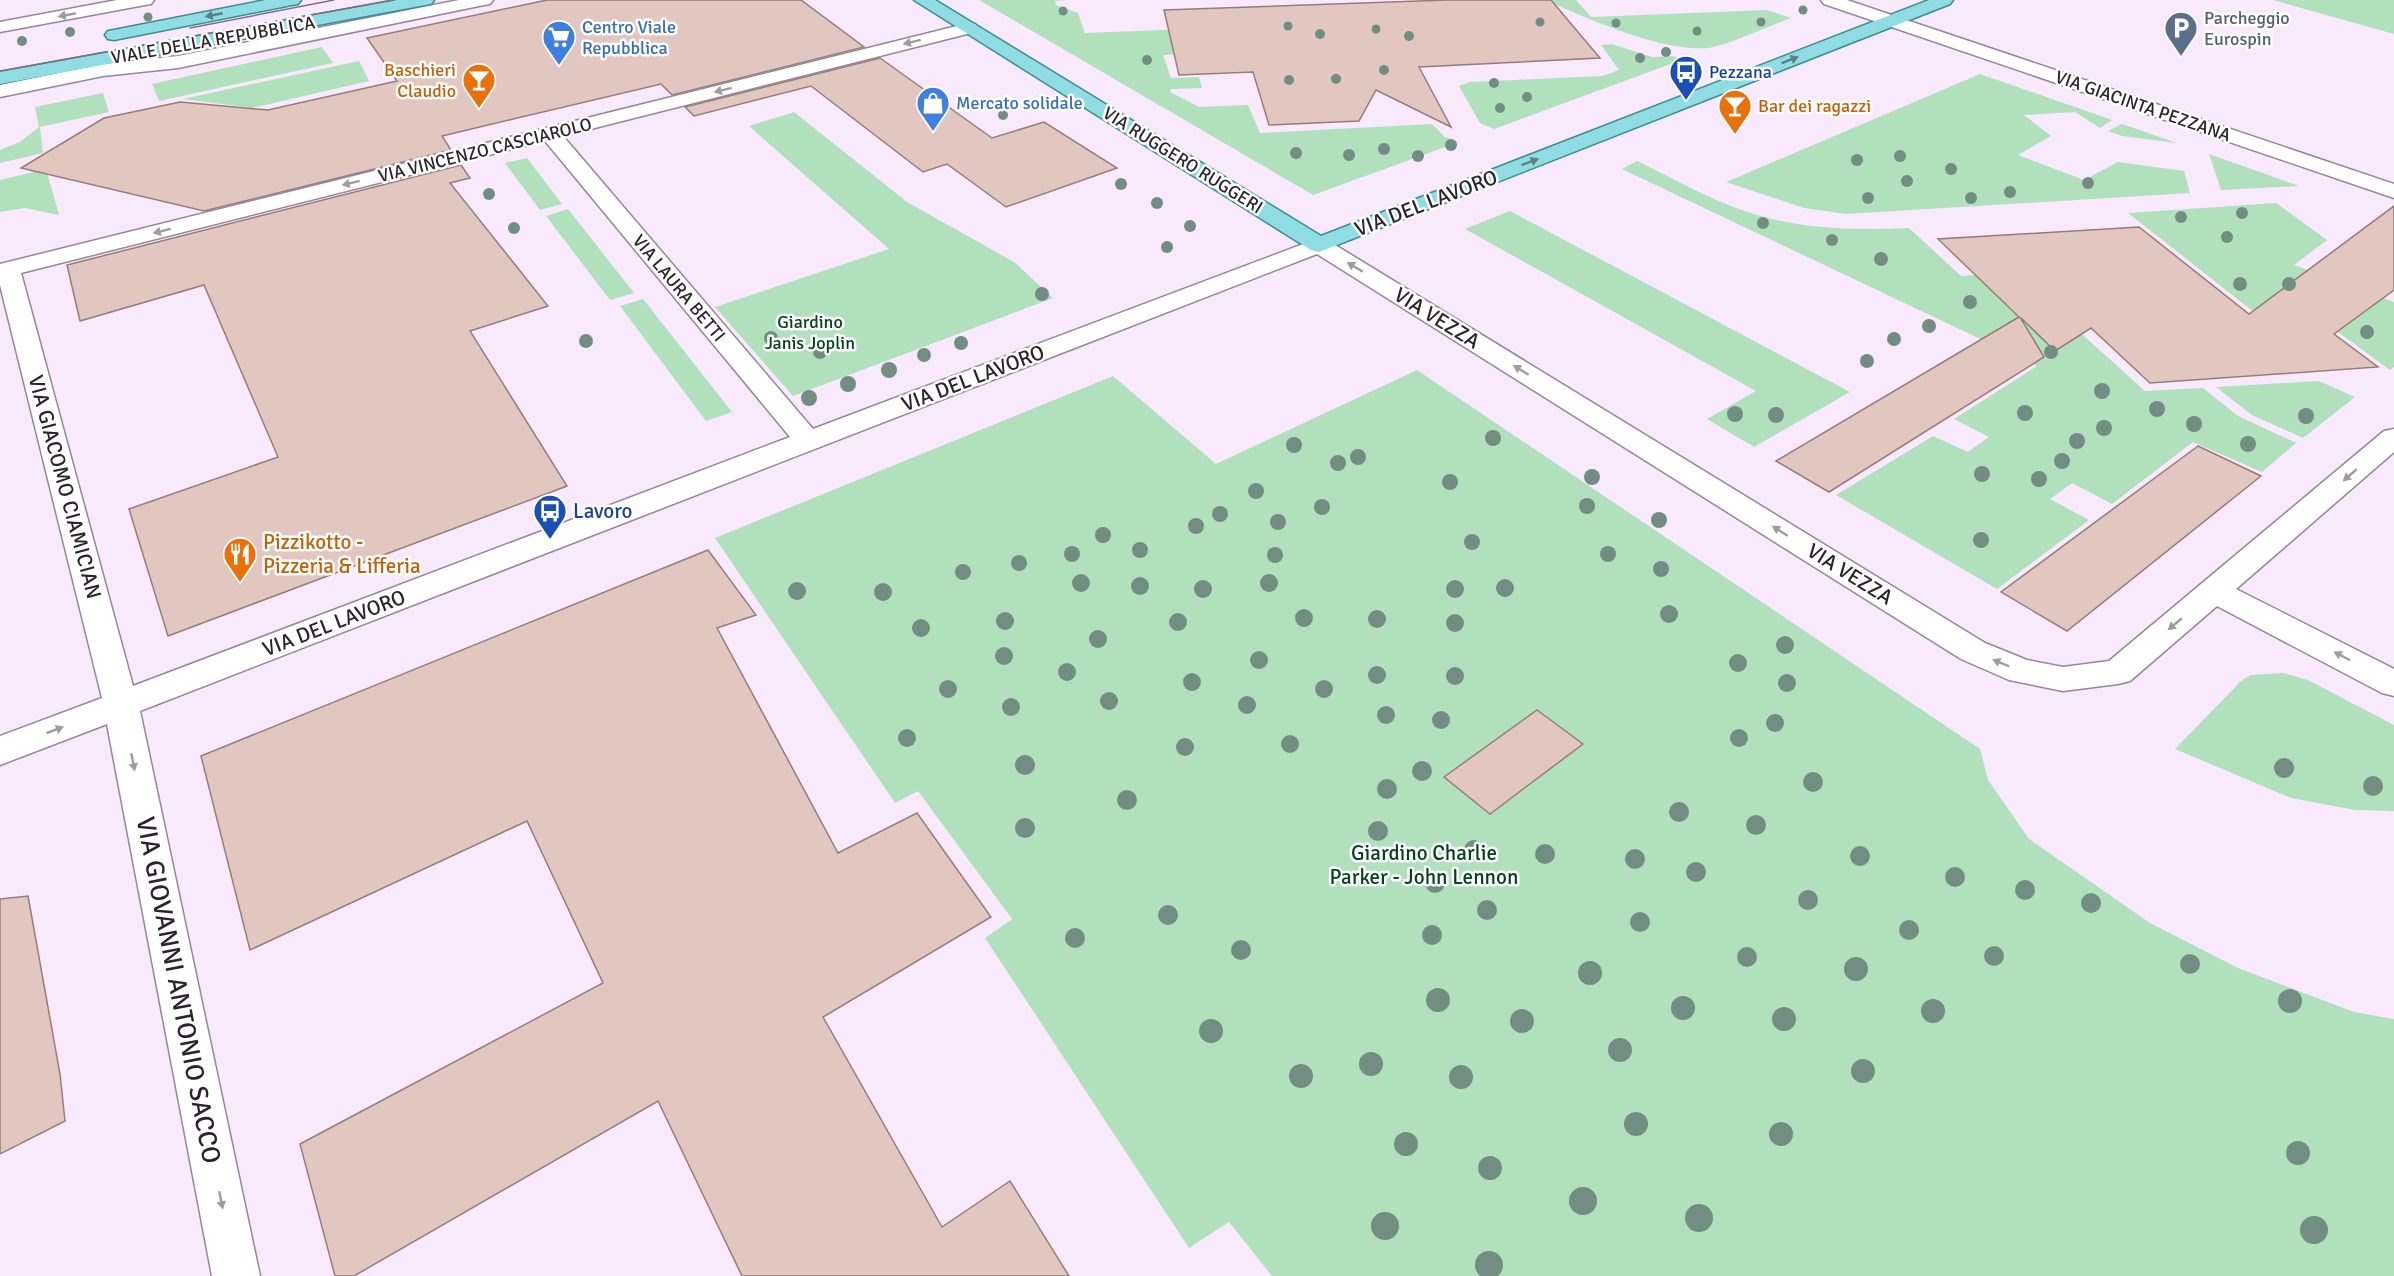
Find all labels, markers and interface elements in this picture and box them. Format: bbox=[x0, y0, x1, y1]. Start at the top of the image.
place label: Parcheggio Eurospin bbox=[2204, 7, 2290, 50]
parking icon: Parcheggio Eurospin bbox=[2163, 10, 2199, 57]
one-way arrow bbox=[57, 11, 76, 20]
street label: VIALE DELLA REPUBBLICA bbox=[109, 11, 317, 69]
one-way arrow bbox=[205, 11, 224, 20]
place label: Centro Viale Repubblica bbox=[582, 16, 676, 59]
supermarket icon: Centro Viale Repubblica bbox=[541, 19, 577, 66]
one-way arrow bbox=[903, 38, 922, 48]
bus stop icon: Pezzana bbox=[1668, 54, 1704, 101]
one-way arrow bbox=[1781, 55, 1799, 64]
place label: Baschieri Claudio bbox=[384, 59, 456, 102]
place label: Pezzana bbox=[1709, 61, 1772, 83]
bar icon: Baschieri Claudio bbox=[461, 62, 497, 109]
street label: VIA GIACINTA PEZZANA bbox=[2052, 66, 2234, 146]
shop icon: Mercato solidale bbox=[915, 85, 951, 132]
one-way arrow bbox=[714, 86, 733, 96]
bar icon: Bar dei ragazzi bbox=[1717, 88, 1753, 135]
place label: Mercato solidale bbox=[956, 92, 1083, 114]
place label: Bar dei ragazzi bbox=[1758, 95, 1871, 117]
street label: VIA RUGGERO RUGGERI bbox=[1099, 102, 1267, 218]
street label: VIA VINCENZO CASCIAROLO bbox=[376, 113, 594, 187]
one-way arrow bbox=[1522, 157, 1540, 167]
street label: VIA DEL LAVORO bbox=[1351, 164, 1501, 242]
one-way arrow bbox=[342, 179, 360, 189]
one-way arrow bbox=[152, 226, 171, 236]
street label: VIA LAURA BETTI bbox=[628, 230, 730, 346]
one-way arrow bbox=[1347, 262, 1363, 273]
street label: VIA VEZZA bbox=[1389, 282, 1485, 355]
park label: Giardino Janis Joplin bbox=[765, 311, 855, 354]
street label: VIA DEL LAVORO bbox=[898, 339, 1048, 417]
one-way arrow bbox=[1513, 365, 1529, 376]
street label: VIA GIACOMO CIAMICIAN bbox=[23, 372, 107, 602]
one-way arrow bbox=[2342, 469, 2358, 482]
bus stop icon: Lavoro bbox=[532, 493, 568, 540]
place label: Lavoro bbox=[573, 498, 633, 524]
one-way arrow bbox=[1772, 525, 1788, 536]
place label: Pizzikotto - Pizzeria & Lifferia bbox=[263, 529, 421, 579]
restaurant icon: Pizzikotto - Pizzeria & Lifferia bbox=[222, 536, 258, 583]
street label: VIA VEZZA bbox=[1802, 538, 1898, 611]
street label: VIA DEL LAVORO bbox=[259, 584, 409, 662]
one-way arrow bbox=[2168, 617, 2183, 630]
one-way arrow bbox=[2334, 652, 2351, 661]
one-way arrow bbox=[1992, 658, 2010, 667]
one-way arrow bbox=[46, 725, 64, 735]
one-way arrow bbox=[129, 753, 138, 772]
street label: VIA GIOVANNI ANTONIO SACCO bbox=[129, 814, 227, 1166]
park label: Giardino Charlie Parker - John Lennon bbox=[1330, 840, 1518, 890]
one-way arrow bbox=[217, 1191, 226, 1210]

